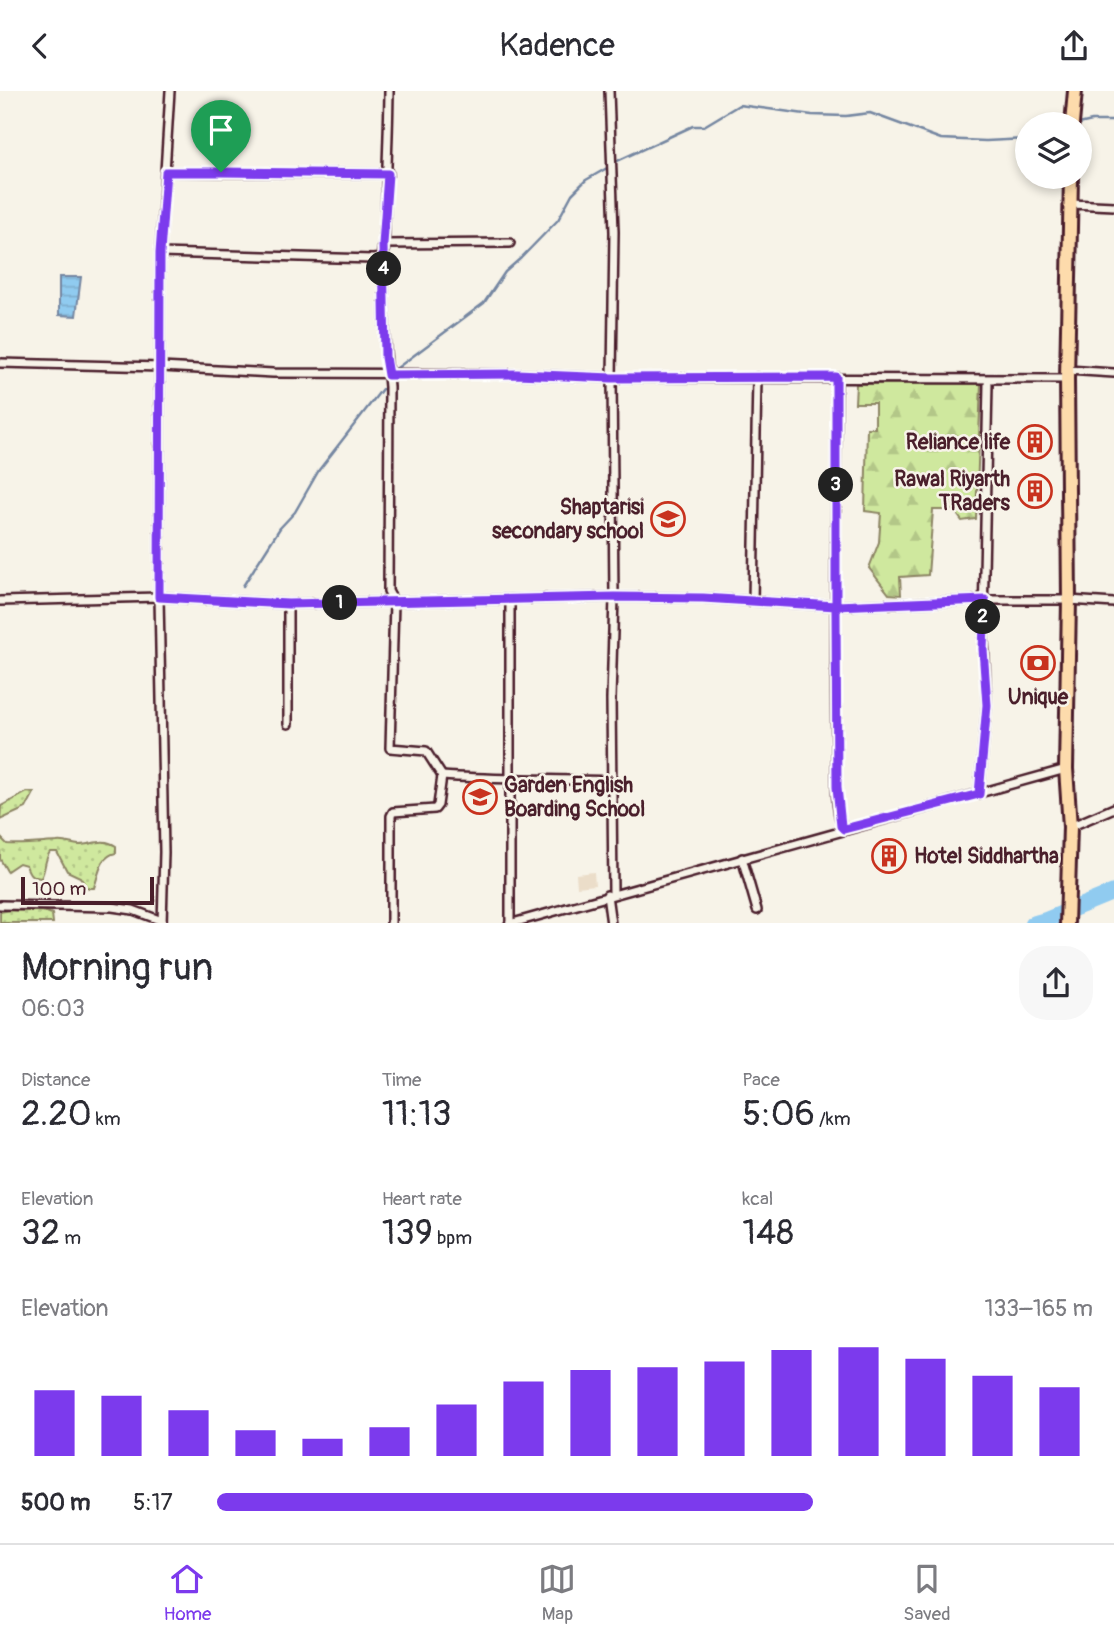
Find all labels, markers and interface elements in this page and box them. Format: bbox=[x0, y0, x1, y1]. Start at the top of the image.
text: Kadence bbox=[499, 26, 615, 66]
icon: back bbox=[21, 27, 59, 65]
icon: share bbox=[1055, 27, 1093, 65]
pin bbox=[191, 100, 251, 172]
icon: arrive bbox=[202, 111, 240, 149]
map controls bbox=[1015, 112, 1092, 189]
button: layers bbox=[1015, 112, 1092, 189]
pin: 4 bbox=[366, 251, 402, 287]
text: 4 bbox=[378, 256, 389, 280]
building icon: Reliance life bbox=[1016, 423, 1054, 461]
place label: Reliance life bbox=[906, 429, 1011, 456]
place label: Rawal Riyarth TRaders bbox=[894, 466, 1011, 517]
pin: 3 bbox=[818, 467, 854, 503]
text: 3 bbox=[830, 472, 841, 496]
building icon: Rawal Riyarth TRaders bbox=[1016, 472, 1054, 510]
place label: Shaptarisi secondary school bbox=[492, 494, 644, 545]
school or university icon: Shaptarisi secondary school bbox=[649, 500, 687, 538]
pin: 1 bbox=[322, 585, 358, 621]
text: 1 bbox=[336, 590, 343, 614]
pin: 2 bbox=[965, 599, 1000, 635]
text: 2 bbox=[977, 604, 988, 628]
bank icon: Unique bbox=[1019, 644, 1057, 682]
place label: Unique bbox=[1008, 684, 1069, 711]
place label: Garden English Boarding School bbox=[504, 772, 645, 823]
school or university icon: Garden English Boarding School bbox=[461, 778, 499, 816]
building icon: Hotel Siddhartha bbox=[870, 837, 908, 875]
place label: Hotel Siddhartha bbox=[914, 843, 1059, 870]
scale bar bbox=[21, 874, 154, 906]
text: 100 m bbox=[32, 877, 86, 901]
text: Morning run bbox=[21, 944, 213, 992]
button: share bbox=[1019, 946, 1093, 1020]
text: 06:03 bbox=[21, 994, 85, 1023]
text: Distance bbox=[21, 1068, 90, 1092]
text: Time bbox=[382, 1068, 421, 1092]
text: Pace bbox=[742, 1068, 780, 1092]
text: 2.20 bbox=[21, 1092, 92, 1136]
text: 11:13 bbox=[382, 1092, 452, 1136]
text: 5:06 bbox=[742, 1092, 815, 1136]
text: km bbox=[92, 1107, 121, 1131]
text: /km bbox=[815, 1107, 851, 1131]
text: Elevation bbox=[21, 1187, 93, 1211]
text: Heart rate bbox=[382, 1187, 462, 1211]
text: kcal bbox=[742, 1187, 773, 1211]
text: 32 bbox=[21, 1211, 60, 1255]
text: 139 bbox=[382, 1211, 433, 1255]
text: 148 bbox=[742, 1211, 794, 1255]
text: m bbox=[60, 1226, 81, 1250]
text: bpm bbox=[433, 1226, 472, 1250]
text: Elevation bbox=[21, 1294, 109, 1323]
text: 133–165 m bbox=[985, 1294, 1093, 1323]
text: 500 m bbox=[21, 1488, 90, 1517]
text: 5:17 bbox=[133, 1488, 173, 1517]
tab: Home bbox=[163, 1560, 211, 1626]
tab: Map bbox=[538, 1560, 576, 1626]
tab: Saved bbox=[903, 1560, 951, 1626]

